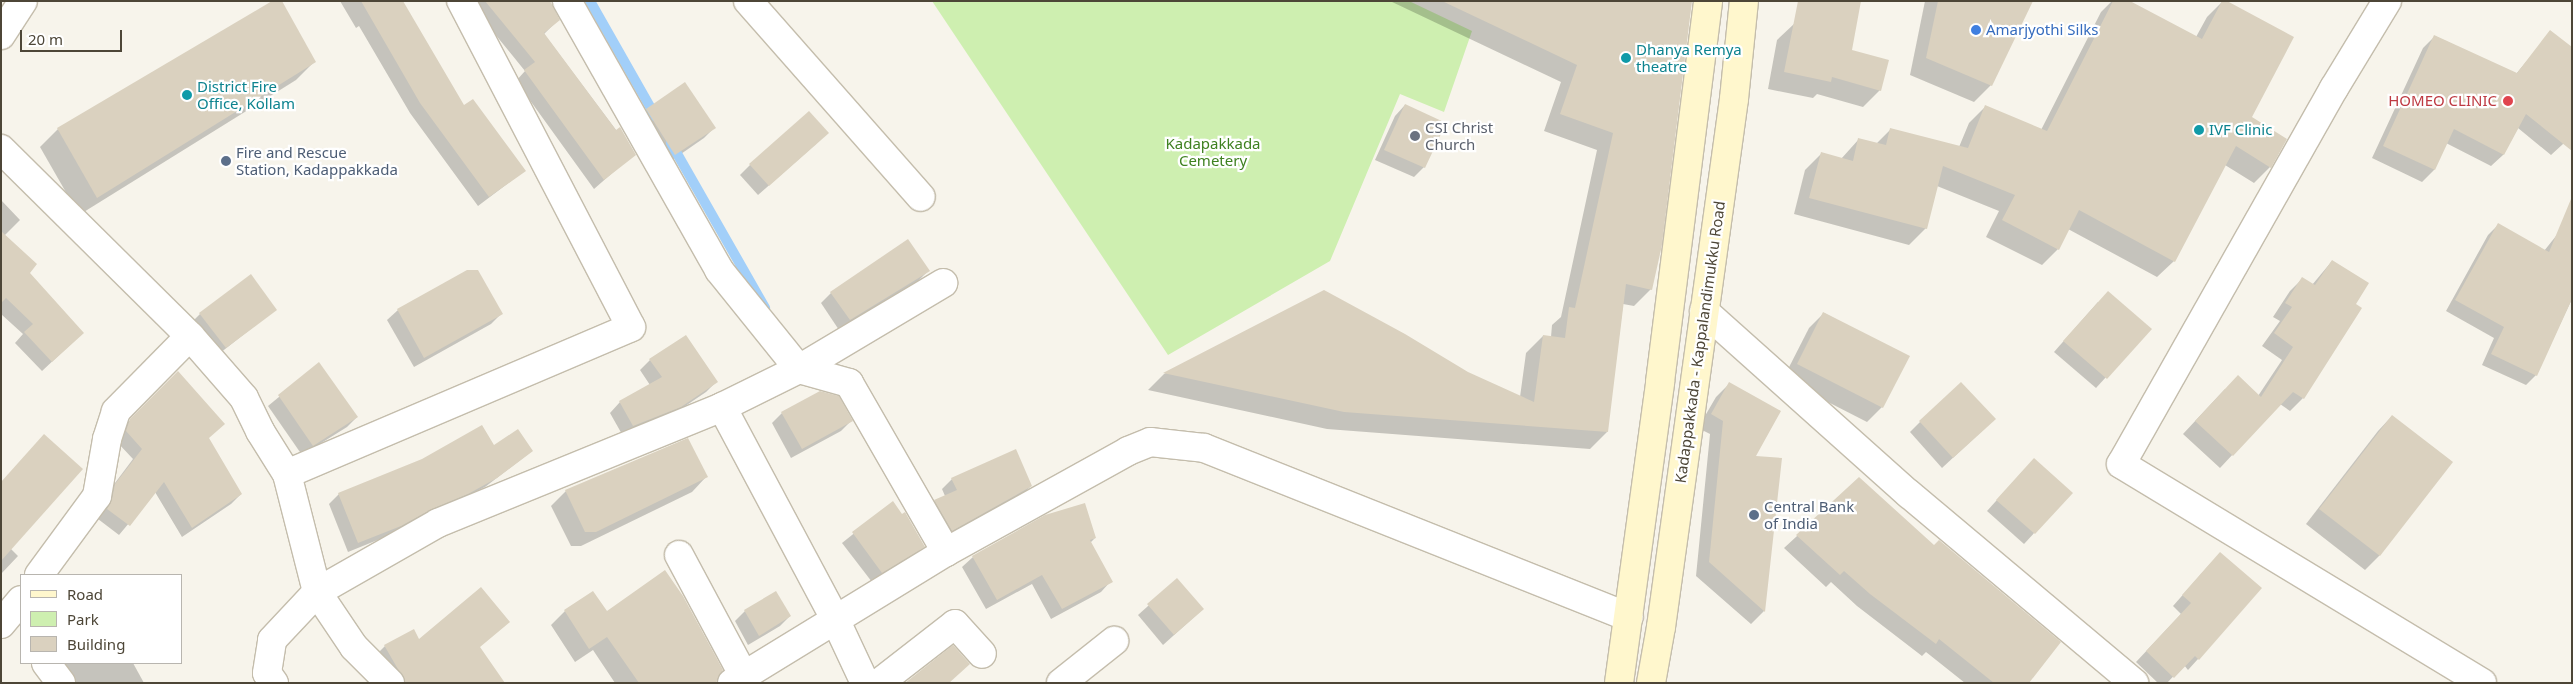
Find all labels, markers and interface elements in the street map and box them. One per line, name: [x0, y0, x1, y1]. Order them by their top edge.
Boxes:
scale bar: [22, 20, 125, 52]
place label: Amarjyothi Silks: [1986, 21, 2098, 39]
marker: Amarjyothi Silks: [1970, 24, 1982, 36]
text: 20 m: [28, 29, 63, 49]
place label: Dhanya Remya theatre: [1636, 40, 1742, 75]
marker: Dhanya Remya theatre: [1620, 52, 1632, 64]
place label: District Fire Office, Kollam: [197, 77, 295, 112]
marker: District Fire Office, Kollam: [181, 89, 193, 101]
place label: HOMEO CLINIC: [2388, 92, 2497, 110]
marker: HOMEO CLINIC: [2501, 94, 2515, 108]
place label: CSI Christ Church: [1425, 118, 1493, 153]
place label: IVF Clinic: [2209, 121, 2272, 139]
marker: IVF Clinic: [2193, 124, 2205, 136]
marker: CSI Christ Church: [1409, 130, 1421, 142]
park label: Kadapakkada Cemetery: [1165, 134, 1261, 169]
place label: Fire and Rescue Station, Kadappakkada: [236, 143, 398, 178]
marker: Fire and Rescue Station, Kadappakkada: [220, 155, 232, 167]
street label: Kadappakkada - Kappalandimukku Road: [1671, 200, 1729, 484]
place label: Central Bank of India: [1764, 497, 1854, 532]
marker: Central Bank of India: [1748, 509, 1760, 521]
legend: [20, 574, 182, 664]
text: Road: [67, 584, 103, 604]
text: Park: [67, 609, 99, 629]
text: Building: [67, 634, 125, 654]

